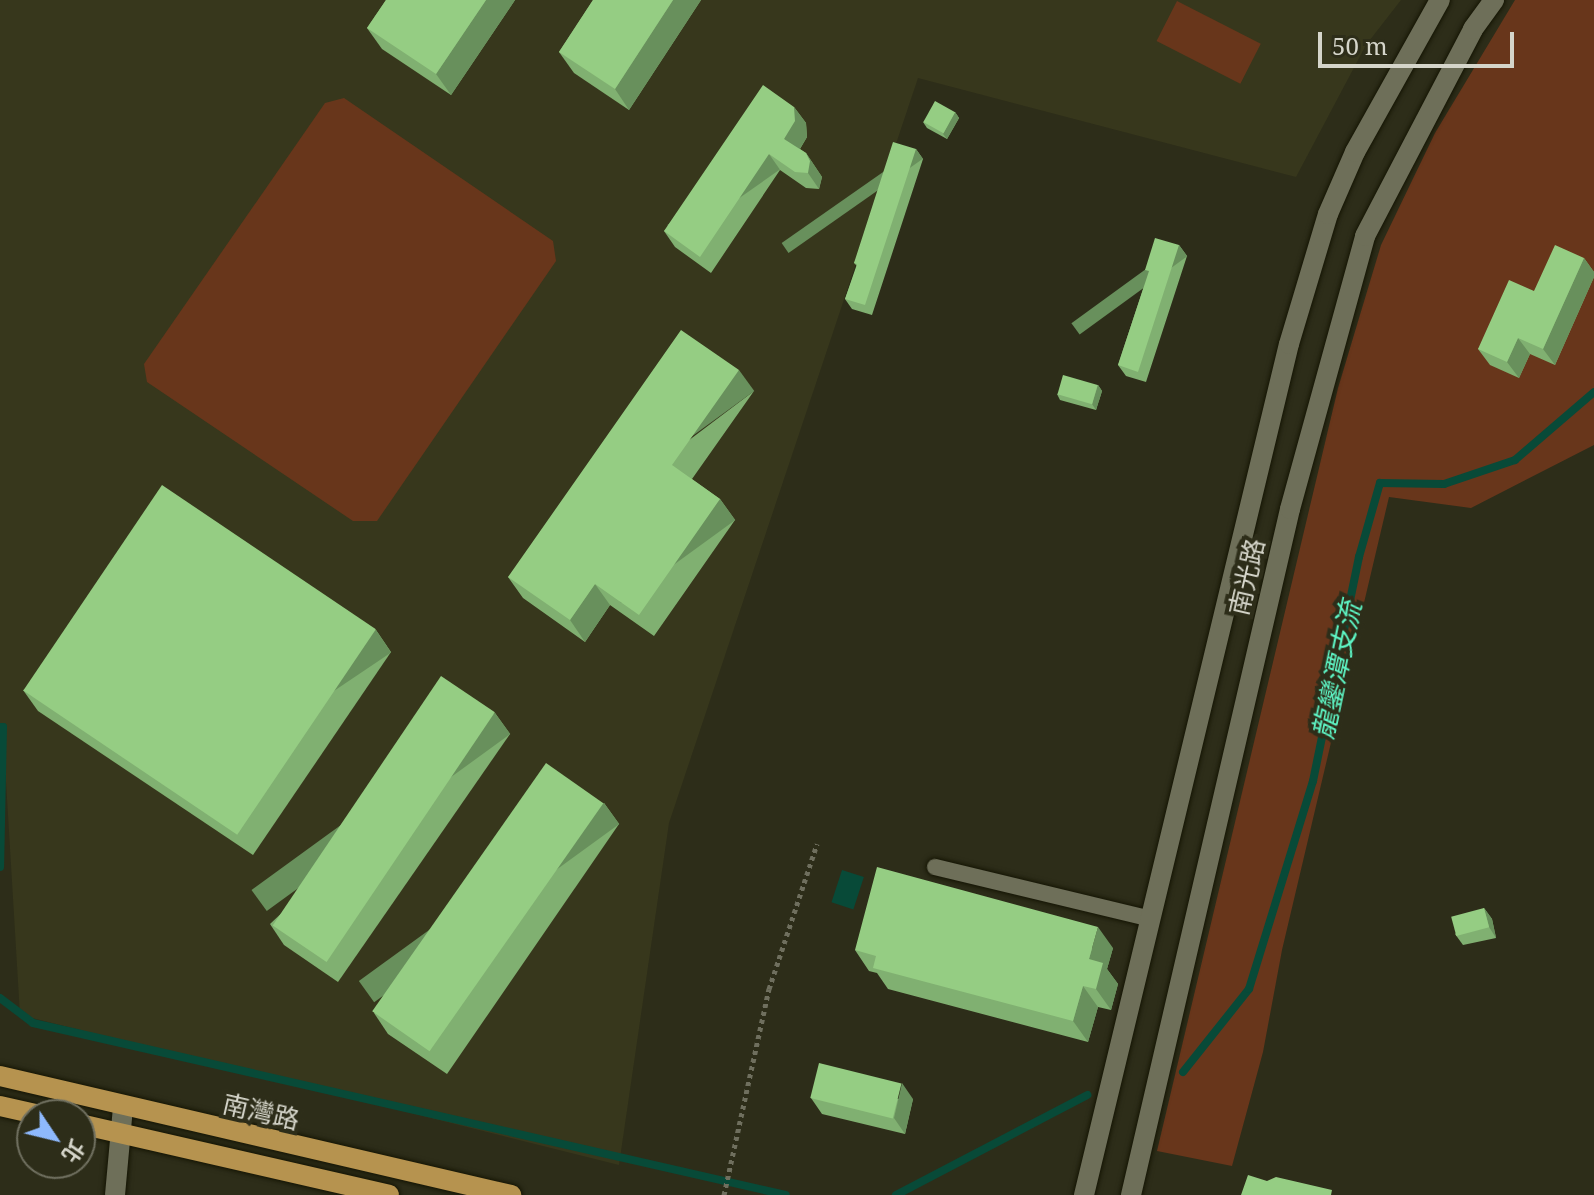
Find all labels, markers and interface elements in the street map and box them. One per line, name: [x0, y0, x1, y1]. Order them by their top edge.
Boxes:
scale bar: [1322, 16, 1518, 66]
text: 50 m: [1332, 29, 1388, 62]
street label: 南光路: [1223, 535, 1271, 619]
water label: 龍鑾潭支流: [1305, 598, 1367, 742]
street label: 南灣路: [219, 1088, 303, 1136]
north arrow: [16, 1099, 96, 1179]
text: 北: [55, 1134, 93, 1169]

